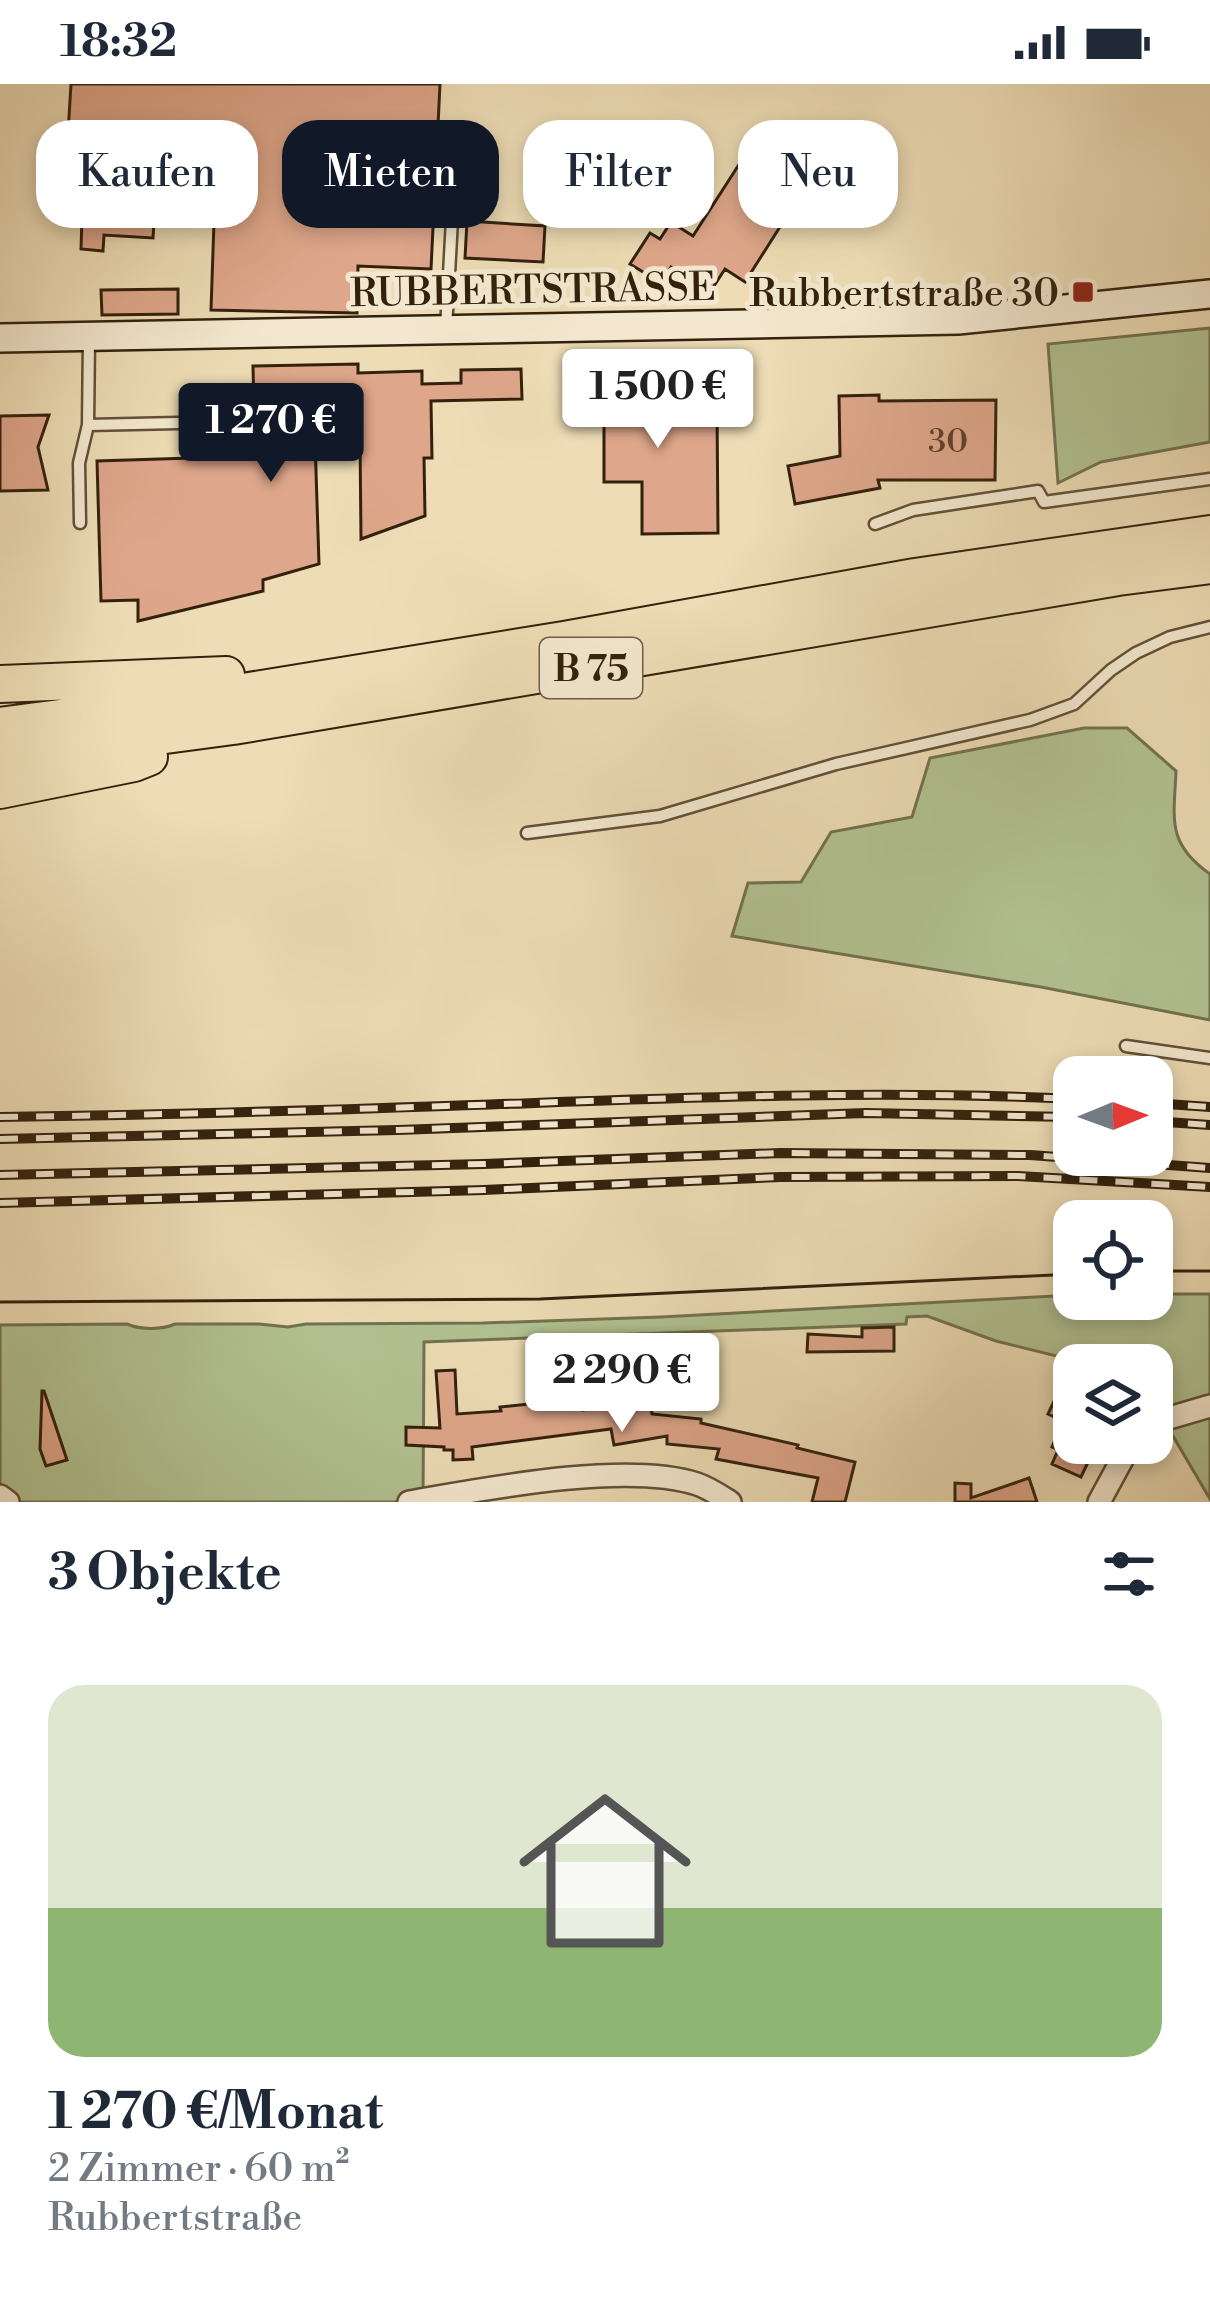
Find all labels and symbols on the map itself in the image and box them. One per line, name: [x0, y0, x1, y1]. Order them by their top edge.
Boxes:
street label: RUBBERTSTRASSE: [350, 264, 716, 319]
place label: Rubbertstraße 30: [749, 270, 1059, 319]
marker: Rubbertstraße 30: [1070, 279, 1096, 305]
pin: 1 500 €: [547, 349, 769, 451]
pin: 1 270 €: [160, 383, 382, 485]
house number: 30: [928, 422, 968, 463]
road number: B 75: [540, 638, 642, 698]
north arrow: [1053, 1056, 1173, 1176]
pin: 2 290 €: [511, 1333, 733, 1435]

